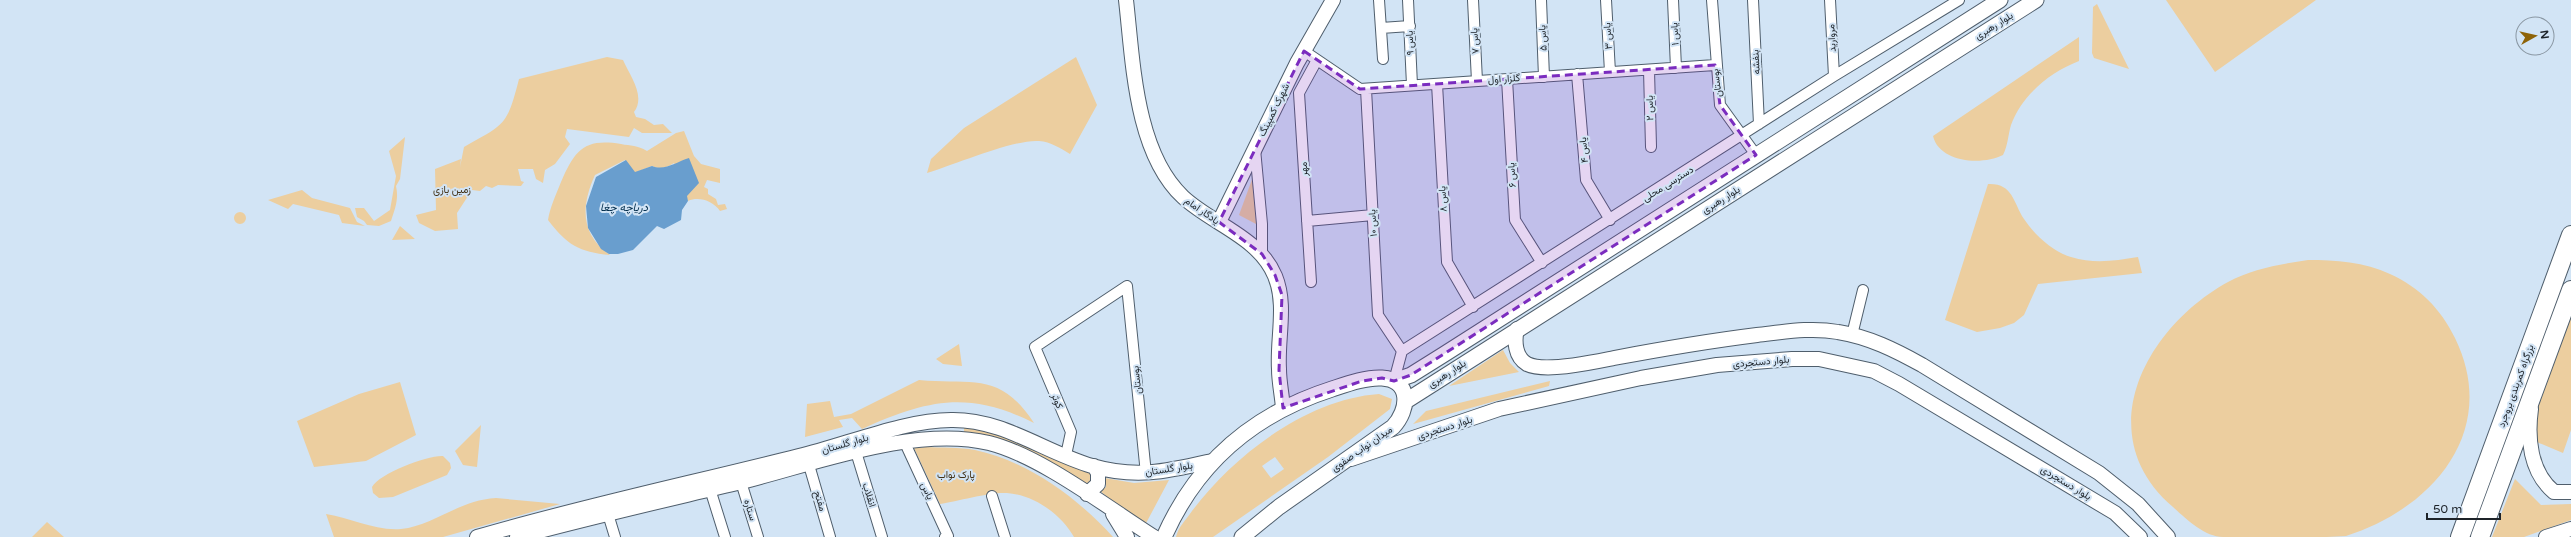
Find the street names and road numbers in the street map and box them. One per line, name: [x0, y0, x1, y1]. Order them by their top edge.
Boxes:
street label: بلوار رهبری: [1973, 10, 2015, 42]
street label: یاس ۳: [1601, 22, 1615, 50]
street label: یاس ۱: [1668, 22, 1682, 46]
street label: مروارید: [1825, 24, 1839, 52]
street label: یاس ۵: [1536, 25, 1550, 51]
street label: یاس ۷: [1468, 28, 1482, 54]
street label: یاس ۹: [1404, 30, 1416, 56]
street label: بنفشه: [1749, 49, 1763, 75]
street label: بوستان: [1709, 68, 1725, 98]
street label: گلزار اول: [1487, 72, 1521, 86]
street label: شهرک کمپینگ: [1256, 81, 1293, 139]
street label: یاس ۲: [1644, 95, 1656, 121]
street label: یاس ۴: [1577, 137, 1591, 163]
street label: مهر: [1298, 162, 1310, 177]
street label: یاس ۶: [1505, 162, 1519, 188]
street label: دسترسی محلی: [1640, 163, 1696, 204]
street label: بلوار رهبری: [1700, 184, 1742, 216]
street label: یاس ۸: [1436, 186, 1450, 212]
street label: یادگار امام: [1182, 195, 1222, 227]
street label: یاس ۱۰: [1366, 209, 1380, 237]
street label: بزرگراه کمربندی بروجرد: [2495, 343, 2537, 429]
street label: بلوار دستجردی: [1732, 354, 1790, 370]
street label: بلوار رهبری: [1426, 357, 1468, 391]
street label: بوستان: [1130, 365, 1144, 395]
street label: کوثر: [1048, 390, 1066, 411]
street label: بلوار دستجردی: [1416, 413, 1474, 443]
street label: میدان نواب صفوی: [1329, 423, 1395, 475]
street label: بلوار گلستان: [820, 432, 870, 456]
street label: بلوار گلستان: [1144, 459, 1194, 479]
street label: بلوار دستجردی: [2039, 463, 2094, 503]
street label: انقلاب: [860, 481, 878, 509]
street label: یاس: [918, 481, 936, 501]
street label: مفتح: [811, 489, 829, 513]
street label: ستاره: [741, 498, 759, 522]

